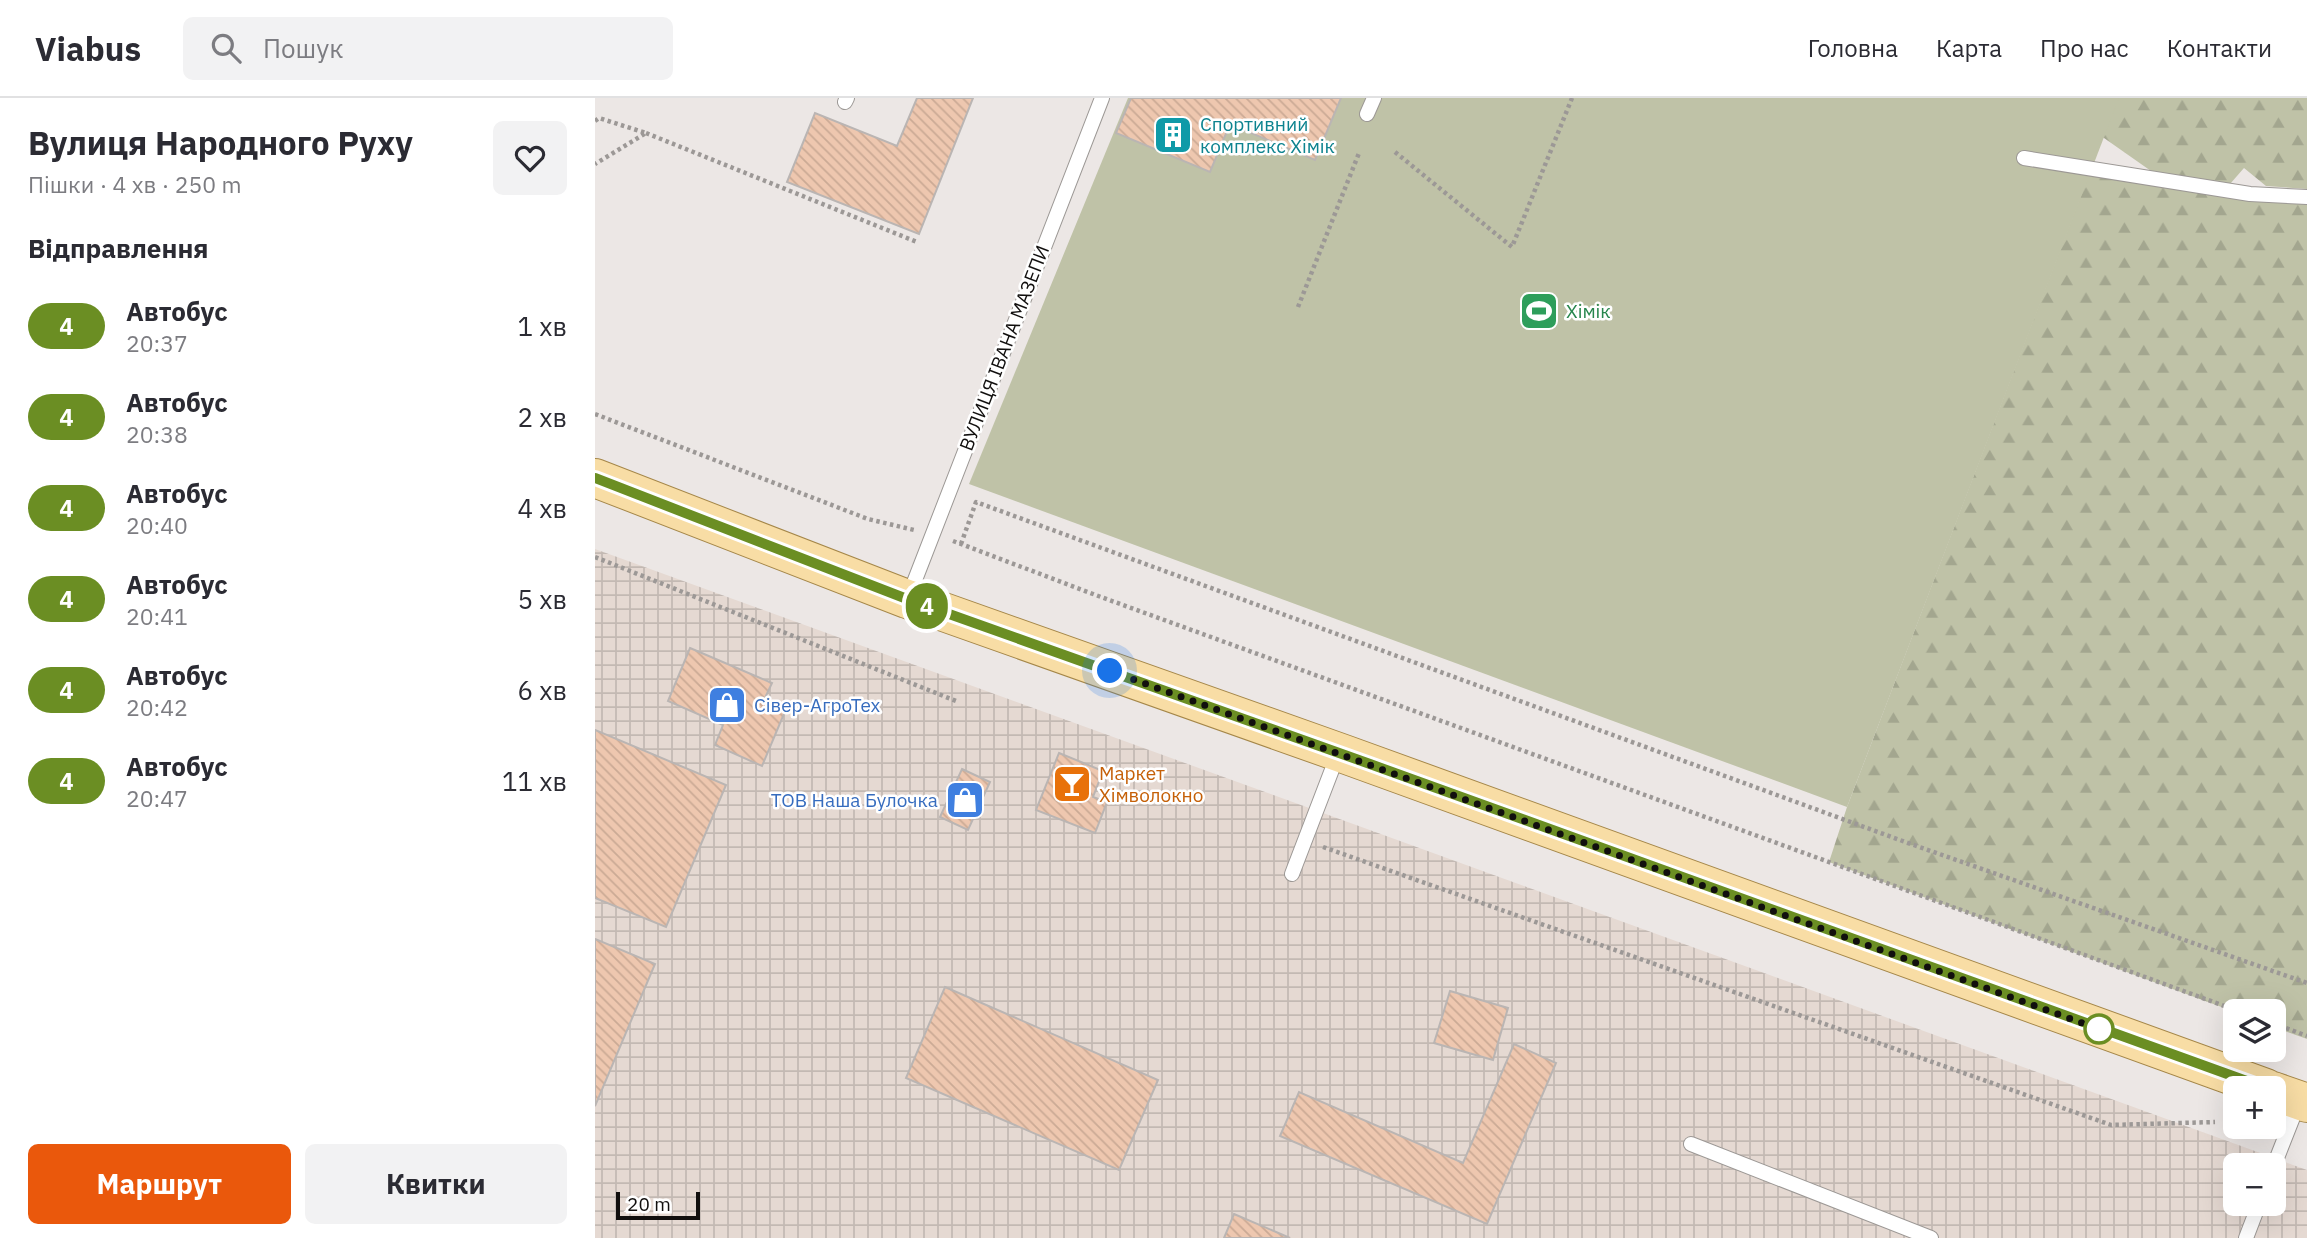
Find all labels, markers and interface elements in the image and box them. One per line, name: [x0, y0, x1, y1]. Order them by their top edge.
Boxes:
search box: [183, 17, 673, 80]
text: Viabus: [35, 27, 141, 70]
icon: search: [207, 29, 245, 67]
text: Пошук: [263, 31, 344, 65]
text: Головна: [1808, 32, 1898, 64]
text: Карта: [1936, 32, 2002, 64]
text: Про нас: [2040, 32, 2129, 64]
text: Контакти: [2167, 32, 2272, 64]
place label: Спортивний комплекс Хімік: [1200, 112, 1335, 158]
building icon: Спортивний комплекс Хімік: [1152, 114, 1194, 156]
text: Вулиця Народного Руху: [28, 121, 413, 164]
button: heart: [493, 121, 567, 195]
text: Пішки · 4 хв · 250 m: [28, 169, 242, 199]
text: Відправлення: [28, 231, 209, 265]
street label: ВУЛИЦЯ ІВАНА МАЗЕПИ: [954, 242, 1054, 454]
sports icon: Хімік: [1518, 290, 1560, 332]
text: Автобус: [126, 294, 228, 328]
place label: Хімік: [1566, 299, 1611, 323]
text: 1 хв: [518, 309, 567, 343]
text: 4: [59, 310, 74, 342]
text: 20:37: [126, 328, 188, 358]
text: Автобус: [126, 385, 228, 419]
text: 2 хв: [518, 400, 567, 434]
text: 4: [59, 401, 74, 433]
text: 20:38: [126, 419, 188, 449]
text: Автобус: [126, 476, 228, 510]
text: 4 хв: [518, 491, 567, 525]
text: 4: [59, 492, 74, 524]
text: 20:40: [126, 510, 188, 540]
text: Автобус: [126, 567, 228, 601]
text: 5 хв: [518, 582, 567, 616]
text: 4: [59, 583, 74, 615]
line badge: 4: [904, 583, 950, 629]
text: 4: [920, 590, 934, 622]
text: 20:41: [126, 601, 188, 631]
your location: [1092, 653, 1127, 688]
text: Автобус: [126, 658, 228, 692]
text: 6 хв: [518, 673, 567, 707]
text: 4: [59, 674, 74, 706]
shop icon: Сівер-АгроТех: [706, 684, 748, 726]
text: 20:42: [126, 692, 188, 722]
place label: Сівер-АгроТех: [754, 693, 881, 717]
text: Автобус: [126, 749, 228, 783]
place label: Маркет Хімволокно: [1099, 761, 1203, 807]
bar icon: Маркет Хімволокно: [1051, 763, 1093, 805]
text: 11 хв: [502, 764, 567, 798]
text: 4: [59, 765, 74, 797]
shop icon: ТОВ Наша Булочка: [944, 779, 986, 821]
text: 20:47: [126, 783, 188, 813]
place label: ТОВ Наша Булочка: [771, 788, 938, 812]
map controls: [2223, 999, 2286, 1216]
button: layers: [2223, 999, 2286, 1062]
unlabelled marker: [2084, 1014, 2114, 1044]
button: +: [2223, 1076, 2286, 1139]
button: Маршрут: [28, 1144, 291, 1224]
button: Квитки: [305, 1144, 567, 1224]
button: −: [2223, 1153, 2286, 1216]
scale bar: [616, 1189, 700, 1221]
text: 20 m: [627, 1192, 671, 1216]

